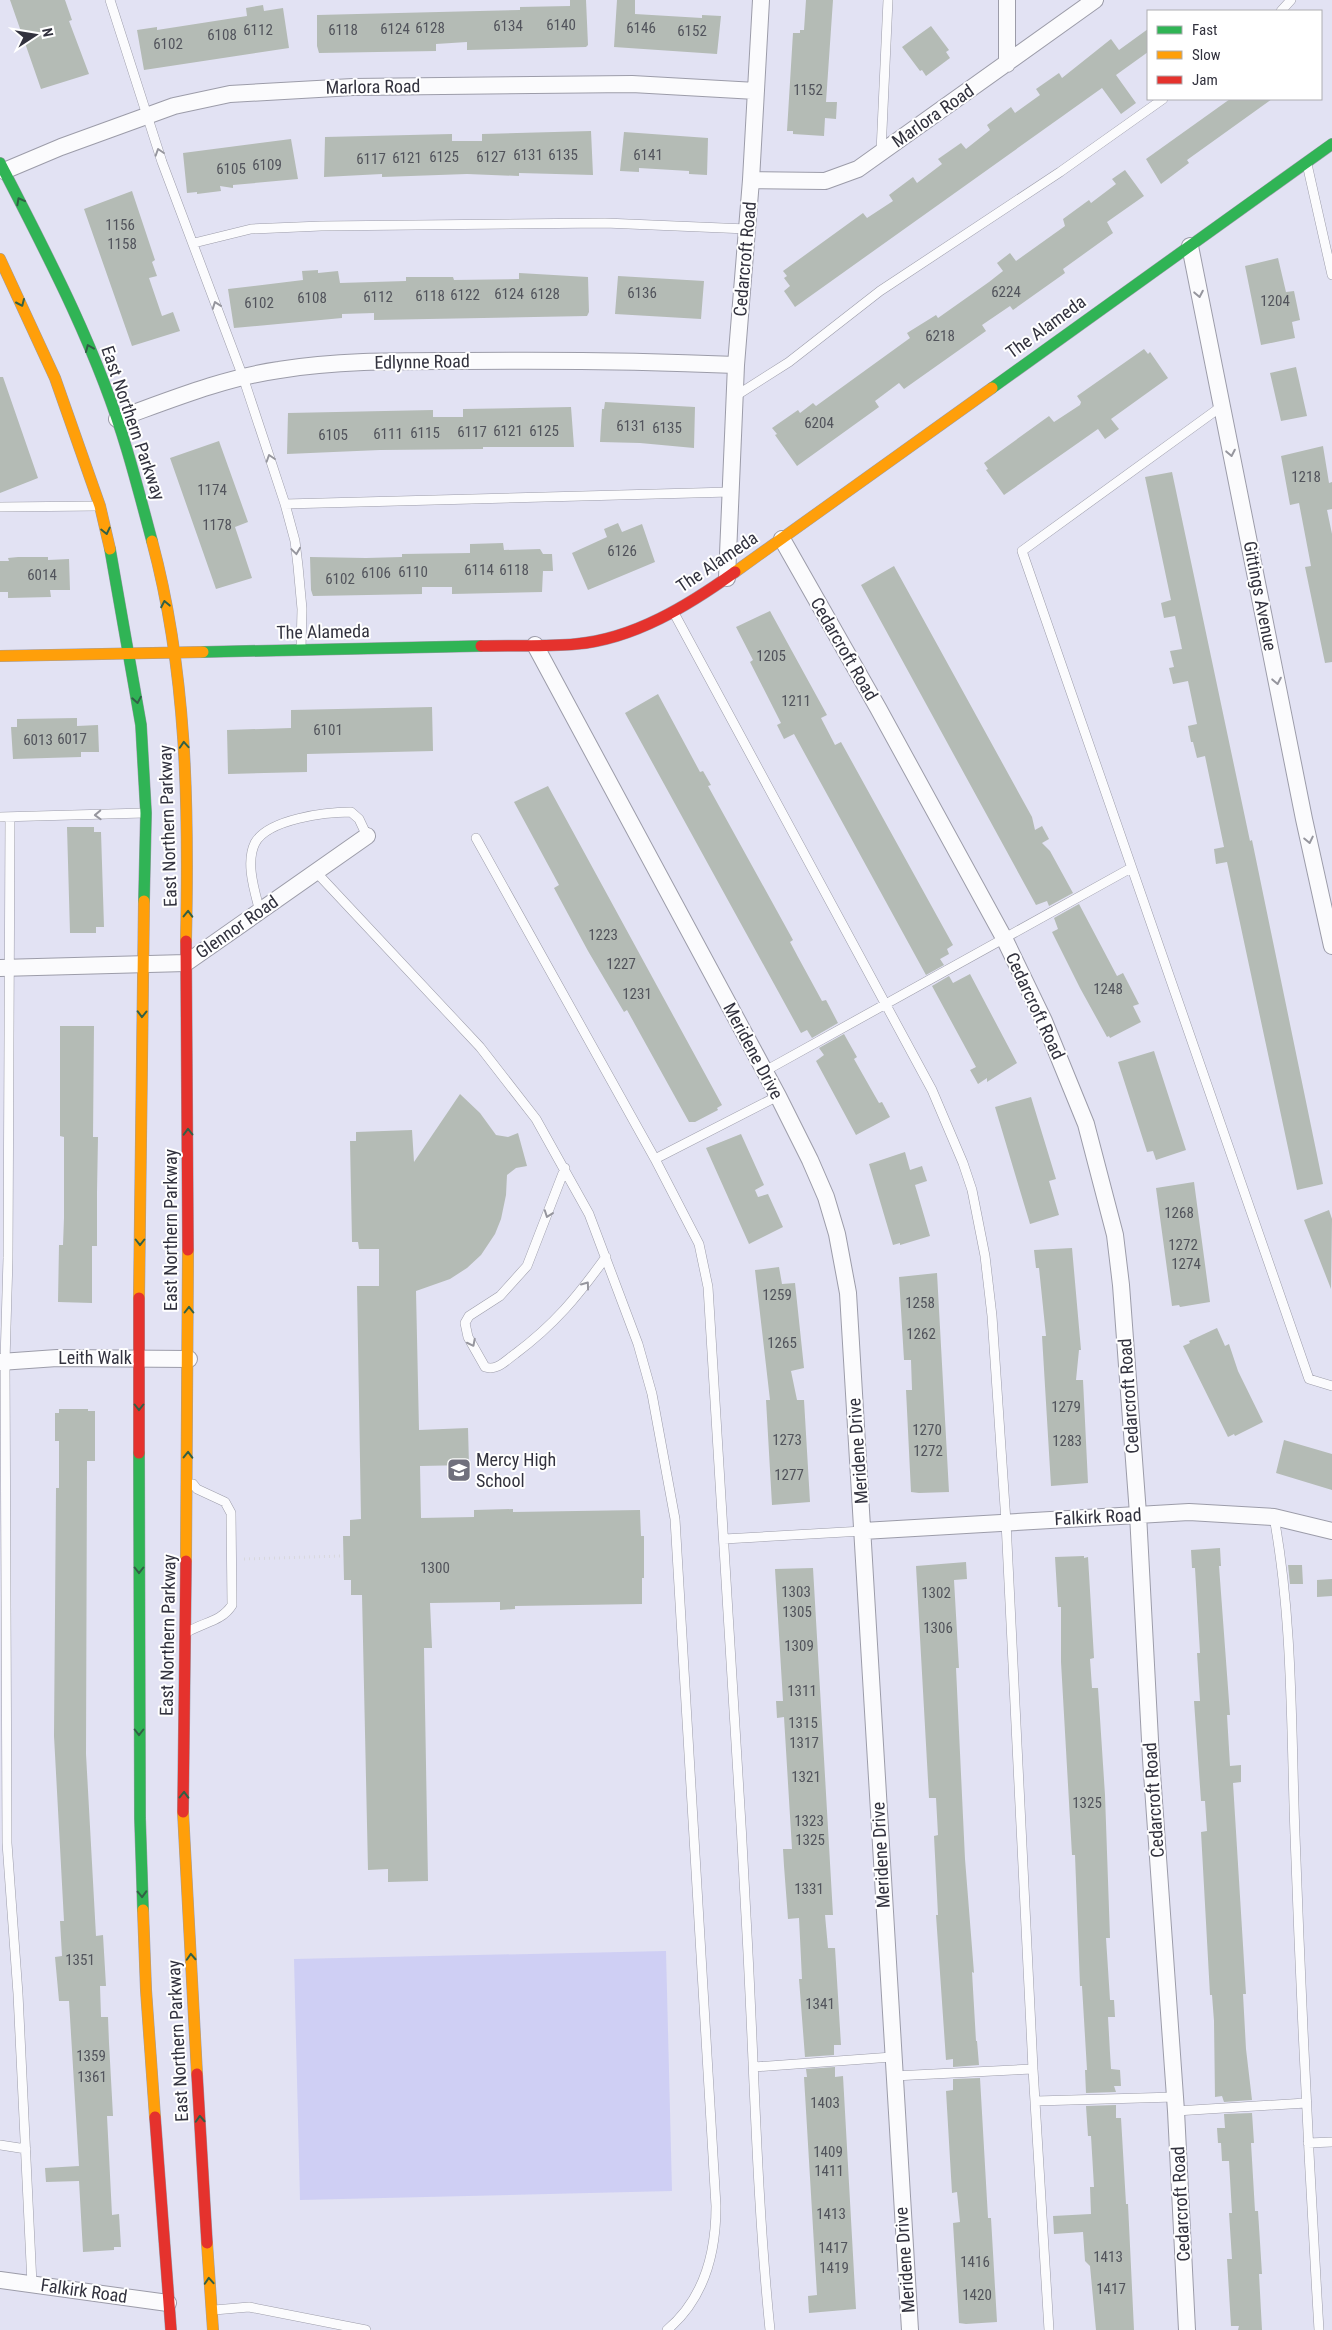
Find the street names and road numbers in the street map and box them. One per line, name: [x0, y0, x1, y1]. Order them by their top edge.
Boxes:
street label: Marlora Road: [325, 75, 421, 98]
street label: Marlora Road: [888, 80, 978, 151]
street label: Cedarcroft Road: [729, 201, 760, 317]
street label: The Alameda: [1002, 291, 1090, 363]
street label: East Northern Parkway: [97, 343, 170, 503]
street label: Edlynne Road: [374, 350, 470, 373]
street label: The Alameda: [672, 527, 761, 596]
street label: Gittings Avenue: [1240, 539, 1281, 653]
street label: Cedarcroft Road: [806, 594, 882, 704]
street label: The Alameda: [276, 620, 370, 643]
street label: East Northern Parkway: [154, 744, 181, 907]
street label: Glennor Road: [192, 891, 282, 963]
street label: Cedarcroft Road: [1002, 949, 1069, 1063]
street label: Meridene Drive: [719, 999, 788, 1103]
street label: East Northern Parkway: [160, 1149, 181, 1311]
street label: Cedarcroft Road: [1114, 1338, 1143, 1454]
street label: Leith Walk: [58, 1347, 132, 1368]
street label: Meridene Drive: [843, 1397, 872, 1505]
street label: Falkirk Road: [1054, 1504, 1142, 1529]
street label: East Northern Parkway: [156, 1553, 179, 1716]
street label: Cedarcroft Road: [1139, 1742, 1168, 1858]
street label: Meridene Drive: [867, 1801, 894, 1909]
street label: East Northern Parkway: [163, 1959, 192, 2122]
street label: Cedarcroft Road: [1167, 2146, 1194, 2262]
street label: Meridene Drive: [890, 2206, 919, 2314]
street label: Falkirk Road: [39, 2274, 129, 2307]

